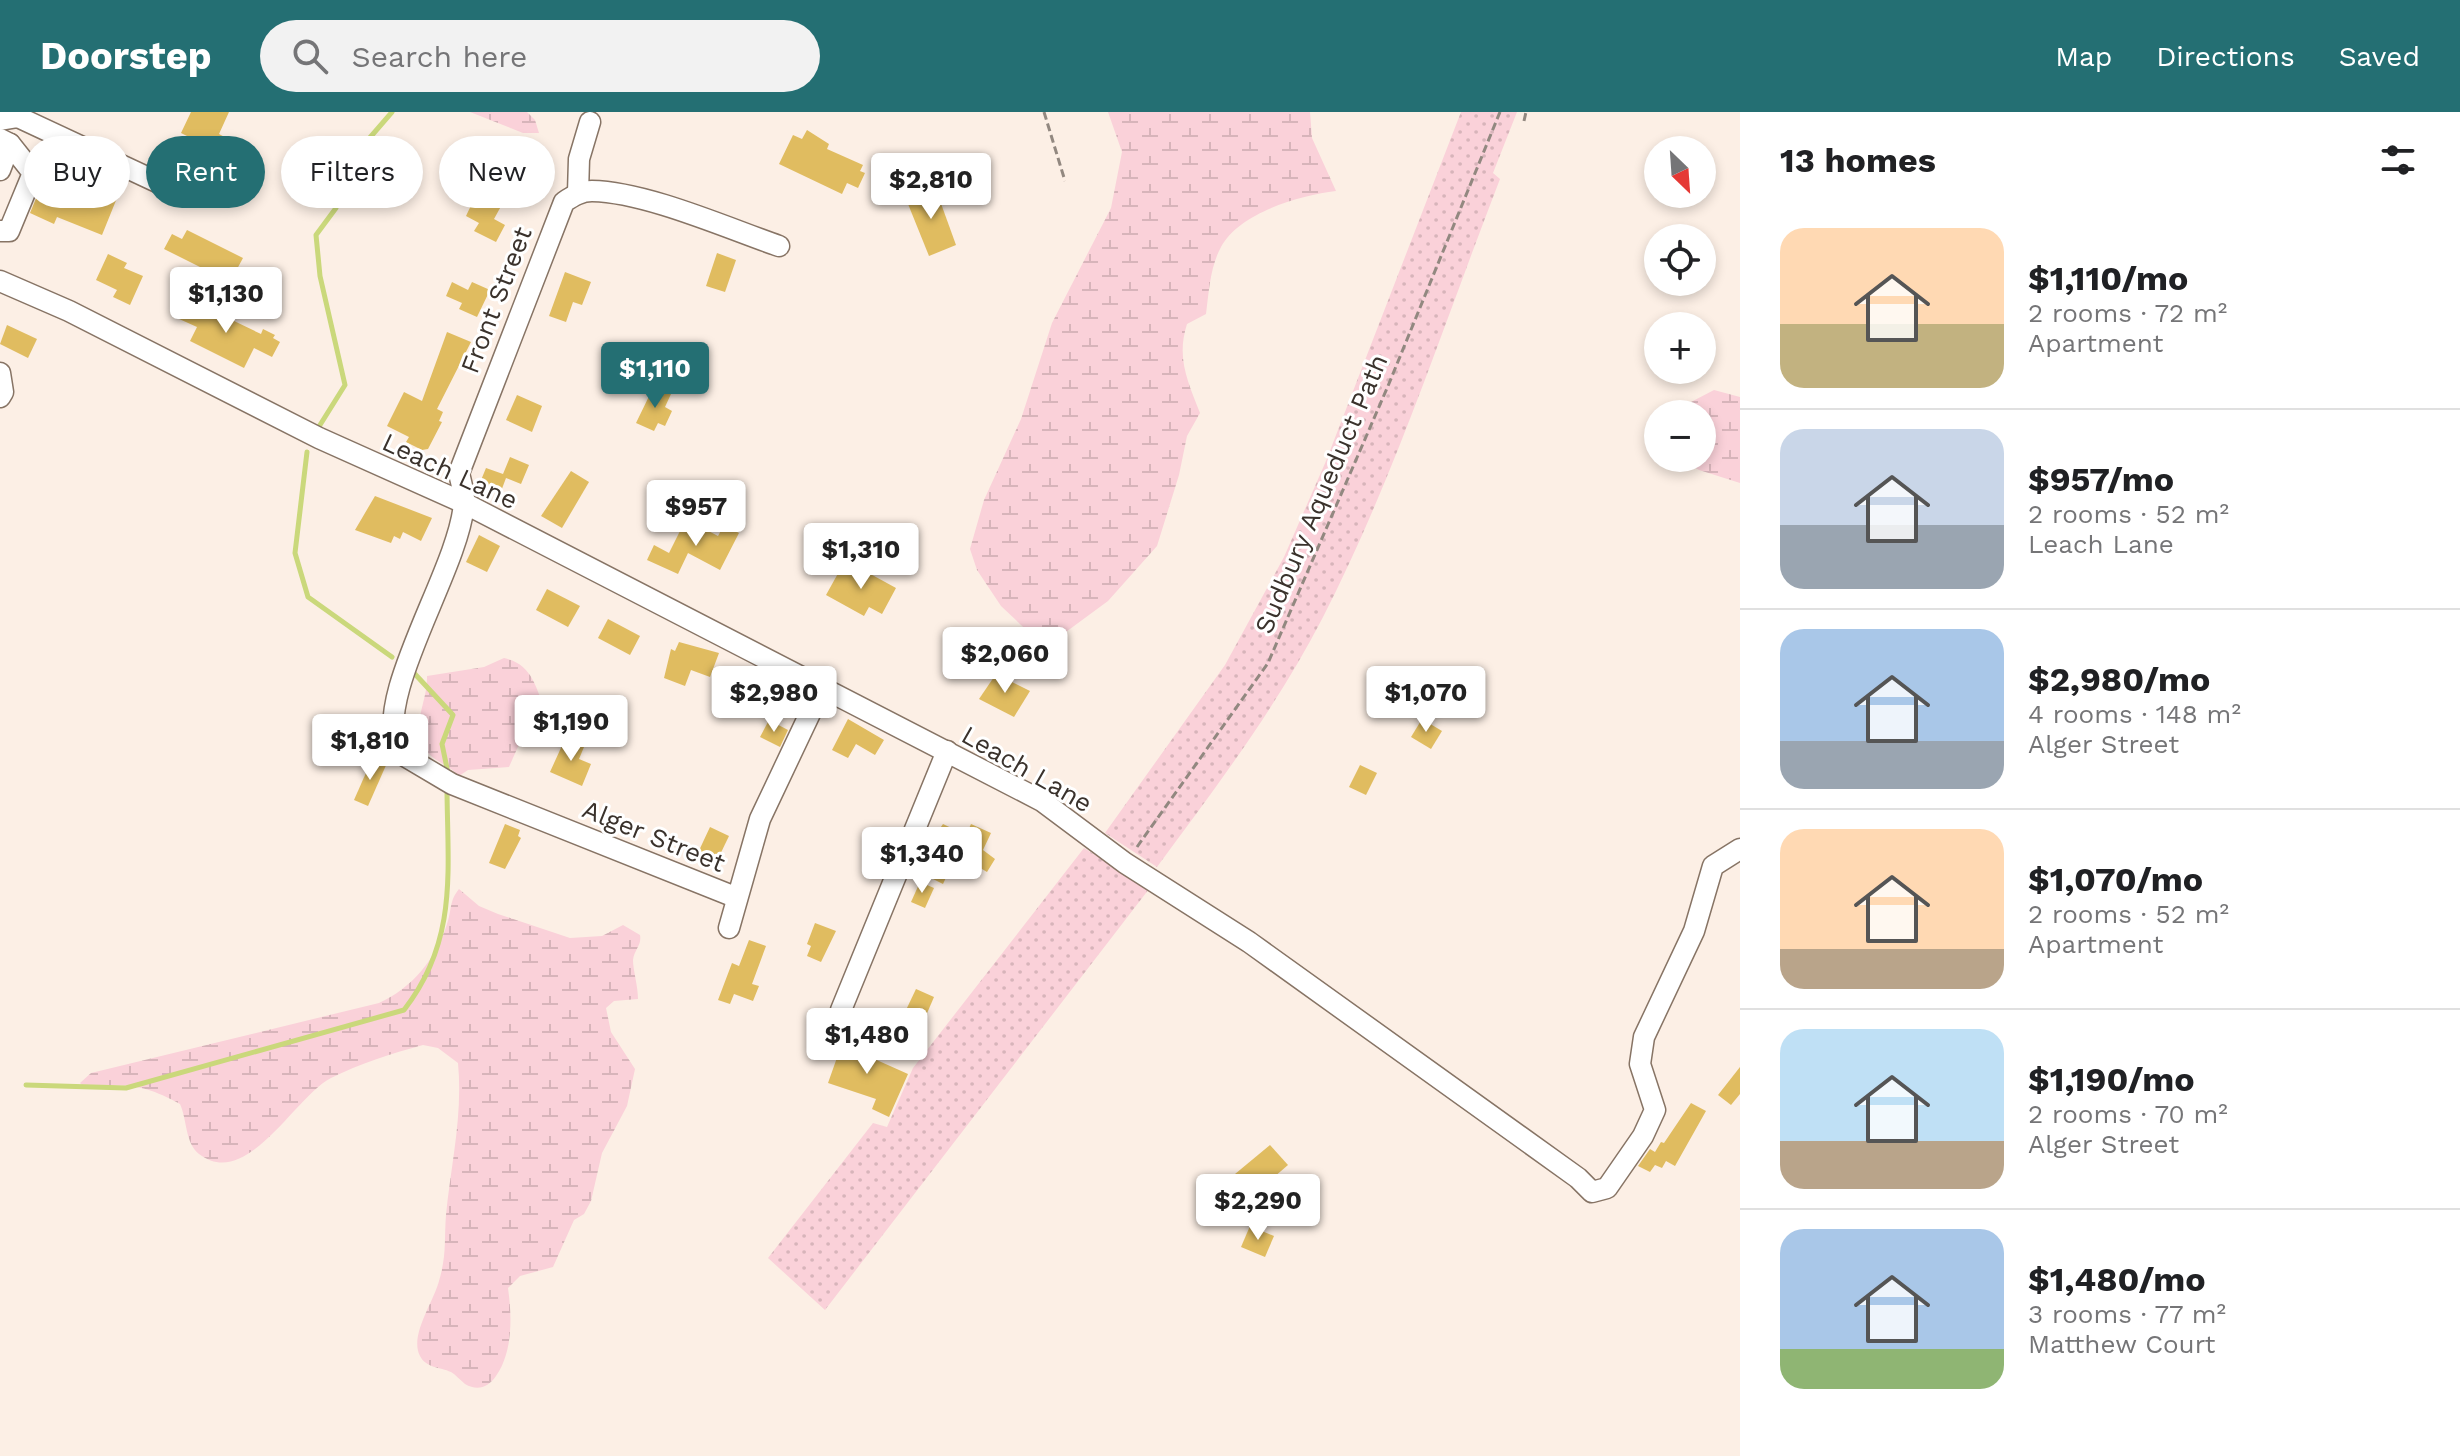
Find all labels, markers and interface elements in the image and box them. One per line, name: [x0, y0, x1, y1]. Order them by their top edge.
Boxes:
search box: [260, 20, 820, 92]
text: Doorstep: [40, 34, 212, 78]
icon: search: [288, 34, 332, 78]
text: Search here: [352, 39, 527, 74]
text: Map: [2055, 40, 2112, 73]
text: Directions: [2156, 40, 2295, 73]
text: Saved: [2339, 40, 2420, 73]
chip: Buy: [24, 136, 130, 208]
chip: Rent: [146, 136, 265, 208]
chip: Filters: [281, 136, 423, 208]
chip: New: [439, 136, 555, 208]
north arrow: [1644, 136, 1716, 208]
map controls: [1644, 136, 1716, 472]
icon: filters: [2376, 138, 2420, 182]
text: 13 homes: [1780, 140, 1936, 180]
pin: $2,810: [866, 153, 996, 221]
text: $2,810: [889, 164, 973, 194]
street label: Front Street: [454, 222, 538, 378]
button: locate: [1644, 224, 1716, 296]
text: $1,110/mo: [2028, 258, 2188, 298]
icon: home: [1844, 260, 1940, 356]
pin: $1,130: [161, 267, 291, 335]
text: $1,130: [188, 278, 264, 308]
text: 2 rooms · 72 m²: [2028, 298, 2227, 328]
button: +: [1644, 312, 1716, 384]
text: Apartment: [2028, 328, 2164, 358]
pin: $1,110: [590, 342, 720, 410]
street label: Sudbury Aqueduct Path: [1249, 350, 1393, 638]
text: $1,110: [619, 353, 691, 383]
button: −: [1644, 400, 1716, 472]
street label: Leach Lane: [378, 427, 522, 515]
text: $957/mo: [2028, 459, 2174, 499]
icon: home: [1844, 461, 1940, 557]
pin: $957: [649, 480, 743, 548]
text: $957: [665, 491, 727, 521]
text: 2 rooms · 52 m²: [2028, 499, 2229, 529]
pin: $1,310: [796, 523, 926, 591]
text: Leach Lane: [2028, 529, 2174, 559]
text: $1,310: [822, 534, 900, 564]
pin: $2,060: [940, 627, 1070, 695]
text: $2,060: [961, 638, 1049, 668]
text: $2,980/mo: [2028, 659, 2210, 699]
icon: home: [1844, 661, 1940, 757]
pin: $2,980: [709, 666, 839, 734]
pin: $1,070: [1361, 666, 1491, 734]
text: $2,980: [730, 677, 818, 707]
text: $1,070: [1384, 677, 1468, 707]
pin: $1,190: [506, 695, 636, 763]
text: 4 rooms · 148 m²: [2028, 699, 2241, 729]
text: $1,190: [533, 706, 609, 736]
pin: $1,810: [305, 714, 435, 782]
street label: Leach Lane: [956, 720, 1098, 818]
text: $1,810: [330, 725, 410, 755]
text: Alger Street: [2028, 729, 2179, 759]
street label: Alger Street: [578, 794, 730, 878]
pin: $1,340: [857, 827, 987, 895]
text: $1,340: [880, 838, 964, 868]
text: $1,070/mo: [2028, 859, 2203, 899]
icon: home: [1844, 861, 1940, 957]
text: 2 rooms · 52 m²: [2028, 899, 2229, 929]
text: Apartment: [2028, 929, 2164, 959]
pin: $1,480: [802, 1008, 932, 1076]
text: $1,480: [824, 1019, 910, 1049]
text: $1,190/mo: [2028, 1059, 2195, 1099]
icon: home: [1844, 1061, 1940, 1157]
text: 2 rooms · 70 m²: [2028, 1099, 2228, 1129]
text: Alger Street: [2028, 1129, 2179, 1159]
pin: $2,290: [1193, 1174, 1323, 1242]
text: $2,290: [1214, 1185, 1302, 1215]
text: $1,480/mo: [2028, 1259, 2206, 1299]
icon: home: [1844, 1261, 1940, 1357]
text: 3 rooms · 77 m²: [2028, 1299, 2226, 1329]
text: Matthew Court: [2028, 1329, 2215, 1359]

